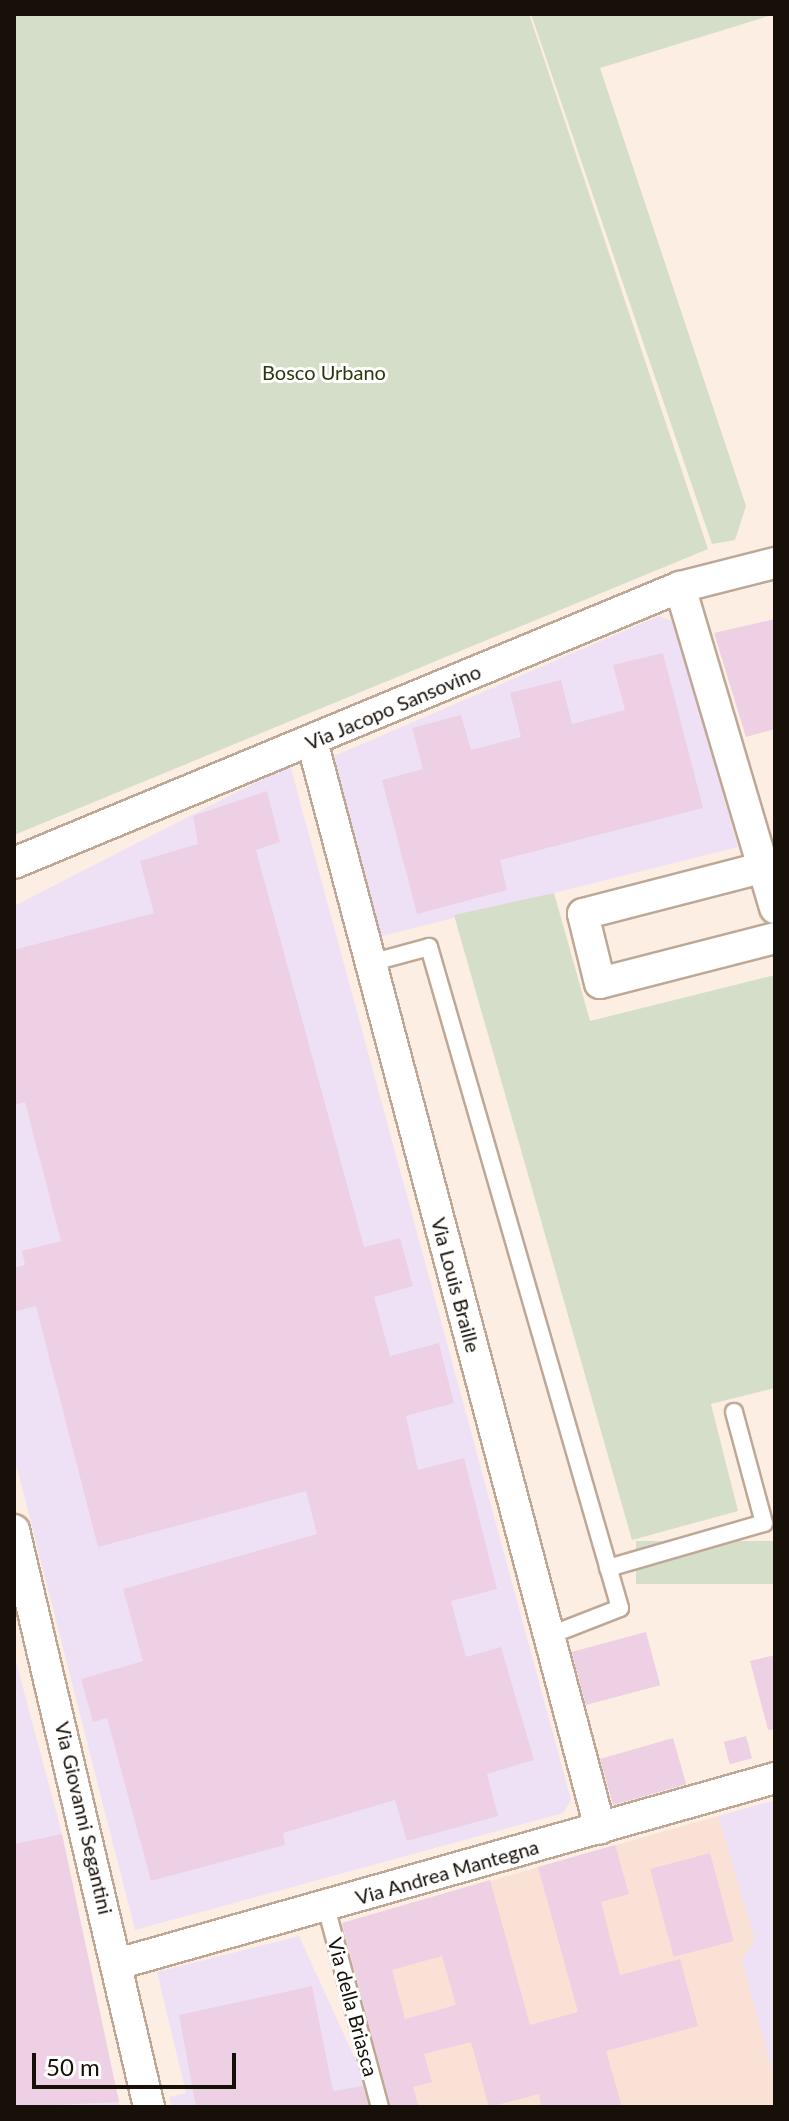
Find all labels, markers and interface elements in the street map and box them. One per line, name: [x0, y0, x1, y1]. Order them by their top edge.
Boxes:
park label: Bosco Urbano: [262, 360, 386, 384]
street label: Via Jacopo Sansovino: [301, 659, 485, 755]
street label: Via Louis Braille: [426, 1215, 486, 1355]
street label: Via Giovanni Segantini: [50, 1719, 118, 1917]
street label: Via Andrea Mantegna: [352, 1834, 542, 1910]
street label: Via della Briasca: [323, 1935, 383, 2079]
scale bar: [36, 2037, 240, 2087]
text: 50 m: [46, 2052, 100, 2081]

